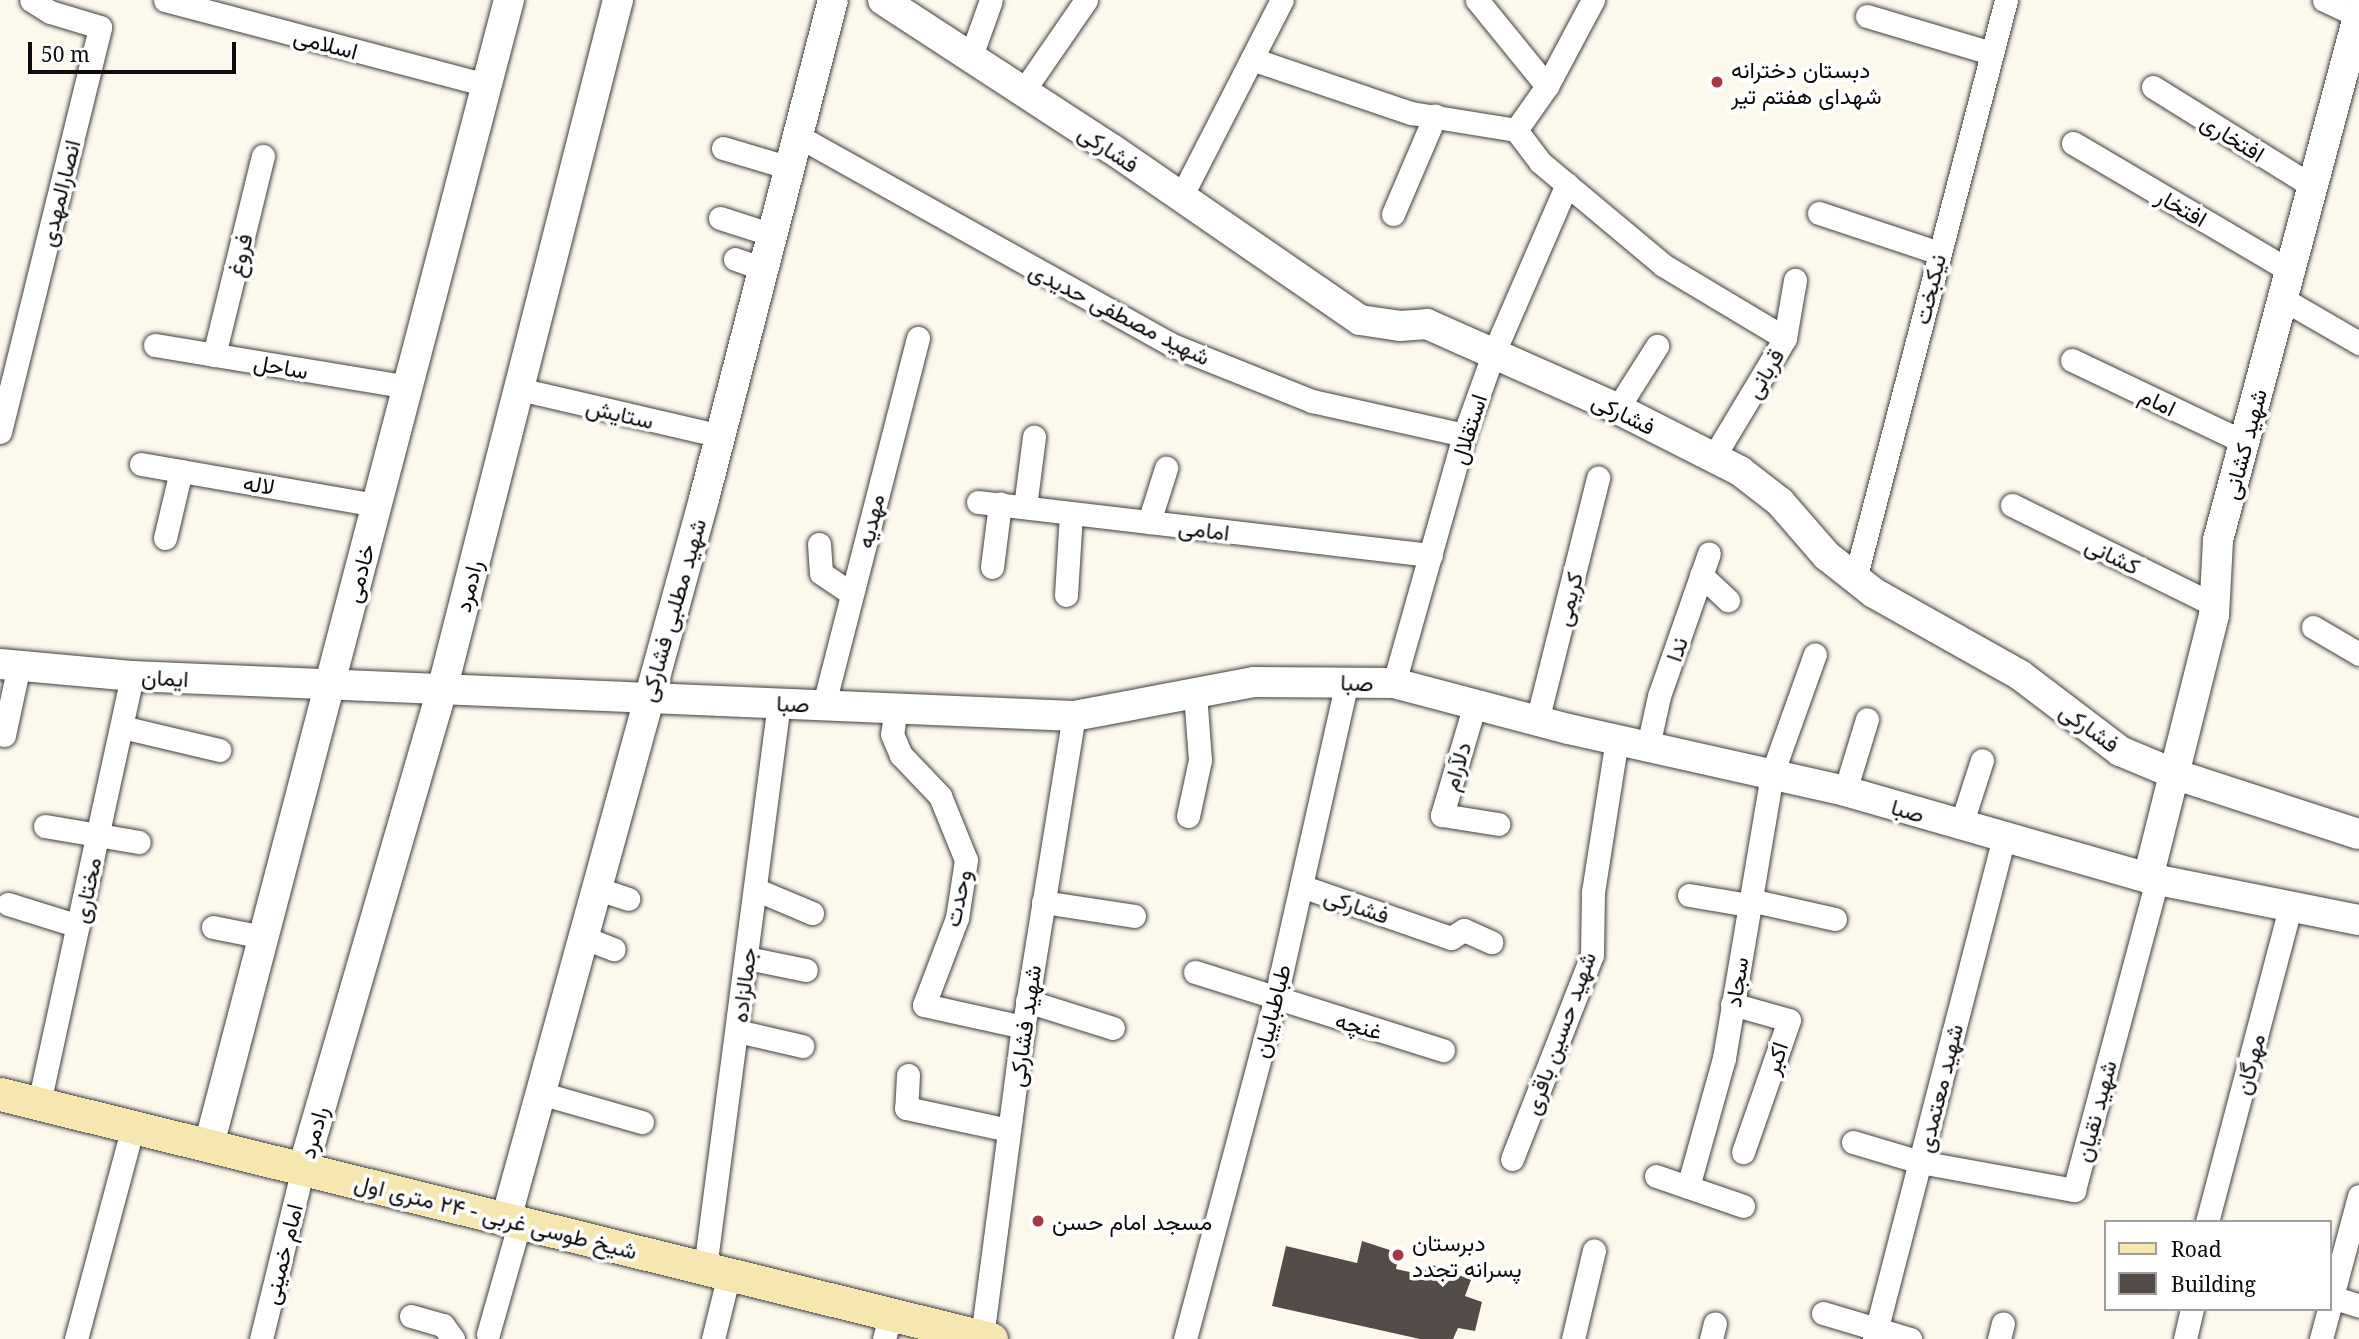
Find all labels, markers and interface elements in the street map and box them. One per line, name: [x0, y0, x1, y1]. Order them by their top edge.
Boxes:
street label: اسلامی: [291, 21, 361, 65]
scale bar: [32, 28, 240, 72]
text: 50 m: [41, 40, 90, 68]
place label: دبستان دخترانه شهدای هفتم تیر: [1731, 55, 1882, 109]
marker: دبستان دخترانه شهدای هفتم تیر: [1709, 74, 1725, 90]
street label: افتخاری: [2196, 107, 2270, 167]
street label: فشارکی: [1074, 118, 1144, 178]
street label: انصارالمهدی: [32, 137, 86, 249]
street label: افتخار: [2152, 182, 2212, 232]
street label: فروغ: [220, 231, 258, 279]
street label: نیکبخت: [1907, 251, 1951, 327]
street label: شهید مصطفی حدیدی: [1025, 255, 1215, 371]
street label: قربانی: [1738, 343, 1790, 403]
street label: ساحل: [252, 348, 310, 384]
street label: امام: [2135, 380, 2181, 422]
street label: فشارکی: [1588, 386, 1660, 440]
street label: شهید کشانی: [2216, 386, 2272, 502]
street label: استقلال: [1444, 390, 1492, 468]
street label: ستایش: [583, 392, 657, 434]
street label: لاله: [241, 468, 277, 500]
street label: مهدیه: [850, 491, 890, 551]
street label: امامی: [1177, 512, 1231, 546]
street label: شهید مطلبی فشارکی: [633, 515, 711, 705]
street label: کشانی: [2081, 530, 2145, 580]
street label: خادمی: [338, 540, 380, 606]
street label: رادمرد: [448, 557, 488, 615]
street label: کریمی: [1548, 569, 1588, 629]
street label: ندا: [1659, 633, 1693, 665]
street label: ایمان: [141, 662, 189, 692]
street label: صبا: [1340, 668, 1374, 696]
street label: صبا: [776, 689, 810, 717]
street label: فشارکی: [2055, 696, 2125, 758]
street label: دلآرام: [1436, 738, 1476, 794]
street label: صبا: [1888, 792, 1928, 828]
street label: مختاری: [66, 854, 106, 926]
street label: وحدت: [937, 867, 977, 929]
street label: فشارکی: [1321, 881, 1393, 929]
street label: جمالزاده: [725, 946, 761, 1024]
street label: شهید حسین باقری: [1517, 948, 1601, 1118]
street label: سجاد: [1718, 955, 1754, 1009]
street label: طباطباییان: [1246, 961, 1296, 1061]
street label: شهید فشارکی: [1002, 963, 1046, 1089]
street label: غنچه: [1332, 1005, 1386, 1045]
street label: شهید معتمدی: [1910, 1021, 1968, 1155]
street label: مهرگان: [2228, 1030, 2270, 1098]
street label: اکبر: [1757, 1038, 1793, 1078]
street label: شهید نقیان: [2068, 1057, 2122, 1165]
street label: رادمرد: [292, 1103, 334, 1161]
street label: شیخ طوسی غربی - ۲۴ متری اول: [352, 1168, 640, 1264]
street label: امام خمینی: [256, 1201, 308, 1307]
place label: مسجد امام حسن: [1052, 1207, 1212, 1235]
marker: مسجد امام حسن: [1030, 1213, 1046, 1229]
legend: [2104, 1220, 2331, 1311]
place label: دبرستان پسرانه تجدد: [1412, 1228, 1522, 1282]
text: Road: [2171, 1235, 2222, 1263]
marker: دبرستان پسرانه تجدد: [1390, 1247, 1406, 1263]
text: Building: [2171, 1270, 2256, 1298]

